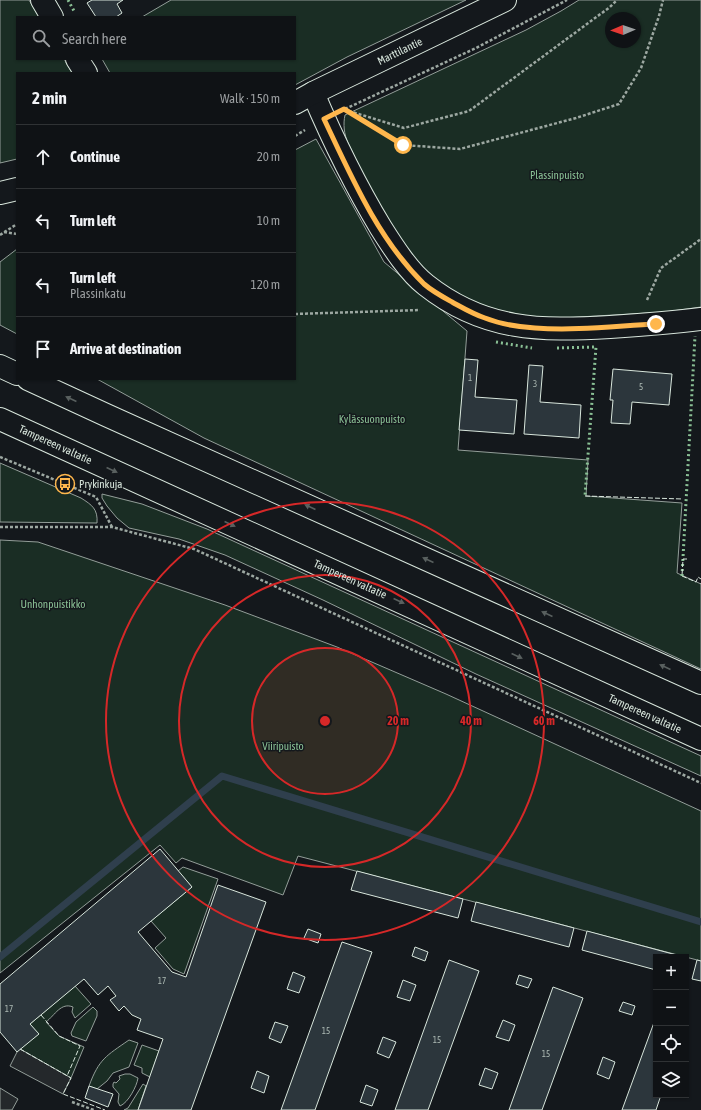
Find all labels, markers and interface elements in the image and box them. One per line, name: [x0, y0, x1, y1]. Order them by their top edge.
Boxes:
north arrow: [605, 12, 641, 48]
search box: [16, 16, 296, 60]
icon: search: [30, 27, 52, 49]
text: Search here: [62, 30, 127, 47]
street label: Marttilantie: [375, 35, 424, 67]
text: 2 min: [32, 88, 67, 108]
text: Walk · 150 m: [220, 91, 280, 106]
route start: [394, 136, 412, 154]
icon: ahead: [32, 146, 54, 168]
text: Continue: [70, 148, 120, 165]
text: 20 m: [257, 149, 280, 164]
park label: Plassinpuisto: [530, 169, 584, 181]
icon: left: [32, 210, 54, 232]
text: Turn left: [70, 212, 116, 229]
text: 10 m: [257, 213, 280, 228]
text: Turn left: [70, 269, 116, 286]
icon: left: [32, 274, 54, 296]
text: 120 m: [251, 277, 280, 292]
text: Plassinkatu: [70, 286, 126, 301]
route end: [647, 315, 665, 333]
icon: arrive: [32, 338, 54, 360]
text: Arrive at destination: [70, 340, 181, 357]
house number: 1: [468, 373, 472, 383]
house number: 3: [533, 379, 537, 389]
house number: 5: [639, 382, 643, 392]
one-way arrow: [65, 396, 76, 402]
park label: Kylässuonpuisto: [339, 413, 405, 425]
street label: Tampereen valtatie: [17, 422, 94, 466]
one-way arrow: [106, 467, 118, 473]
bus stop icon: Prykinkuja: [54, 473, 76, 495]
place label: Prykinkuja: [79, 478, 122, 490]
one-way arrow: [304, 504, 315, 510]
one-way arrow: [224, 521, 236, 527]
street label: Tampereen valtatie: [312, 557, 389, 601]
one-way arrow: [422, 557, 434, 563]
park label: Unhonpuistikko: [21, 598, 85, 610]
one-way arrow: [394, 598, 405, 604]
one-way arrow: [541, 611, 553, 617]
one-way arrow: [512, 653, 524, 659]
one-way arrow: [660, 664, 671, 670]
street label: Tampereen valtatie: [607, 692, 683, 735]
centre of rings: [318, 714, 332, 728]
text: 20 m: [387, 714, 409, 728]
text: 40 m: [459, 714, 482, 728]
text: 60 m: [533, 714, 555, 728]
park label: Viiripuisto: [262, 740, 304, 752]
map controls: [653, 954, 689, 1098]
button: +: [653, 954, 689, 990]
house number: 17: [158, 976, 166, 986]
button: −: [653, 990, 689, 1026]
house number: 17: [5, 1004, 13, 1014]
house number: 15: [322, 1026, 330, 1036]
button: locate: [653, 1026, 689, 1062]
house number: 15: [433, 1035, 441, 1045]
house number: 15: [542, 1049, 550, 1059]
button: layers: [653, 1062, 689, 1098]

